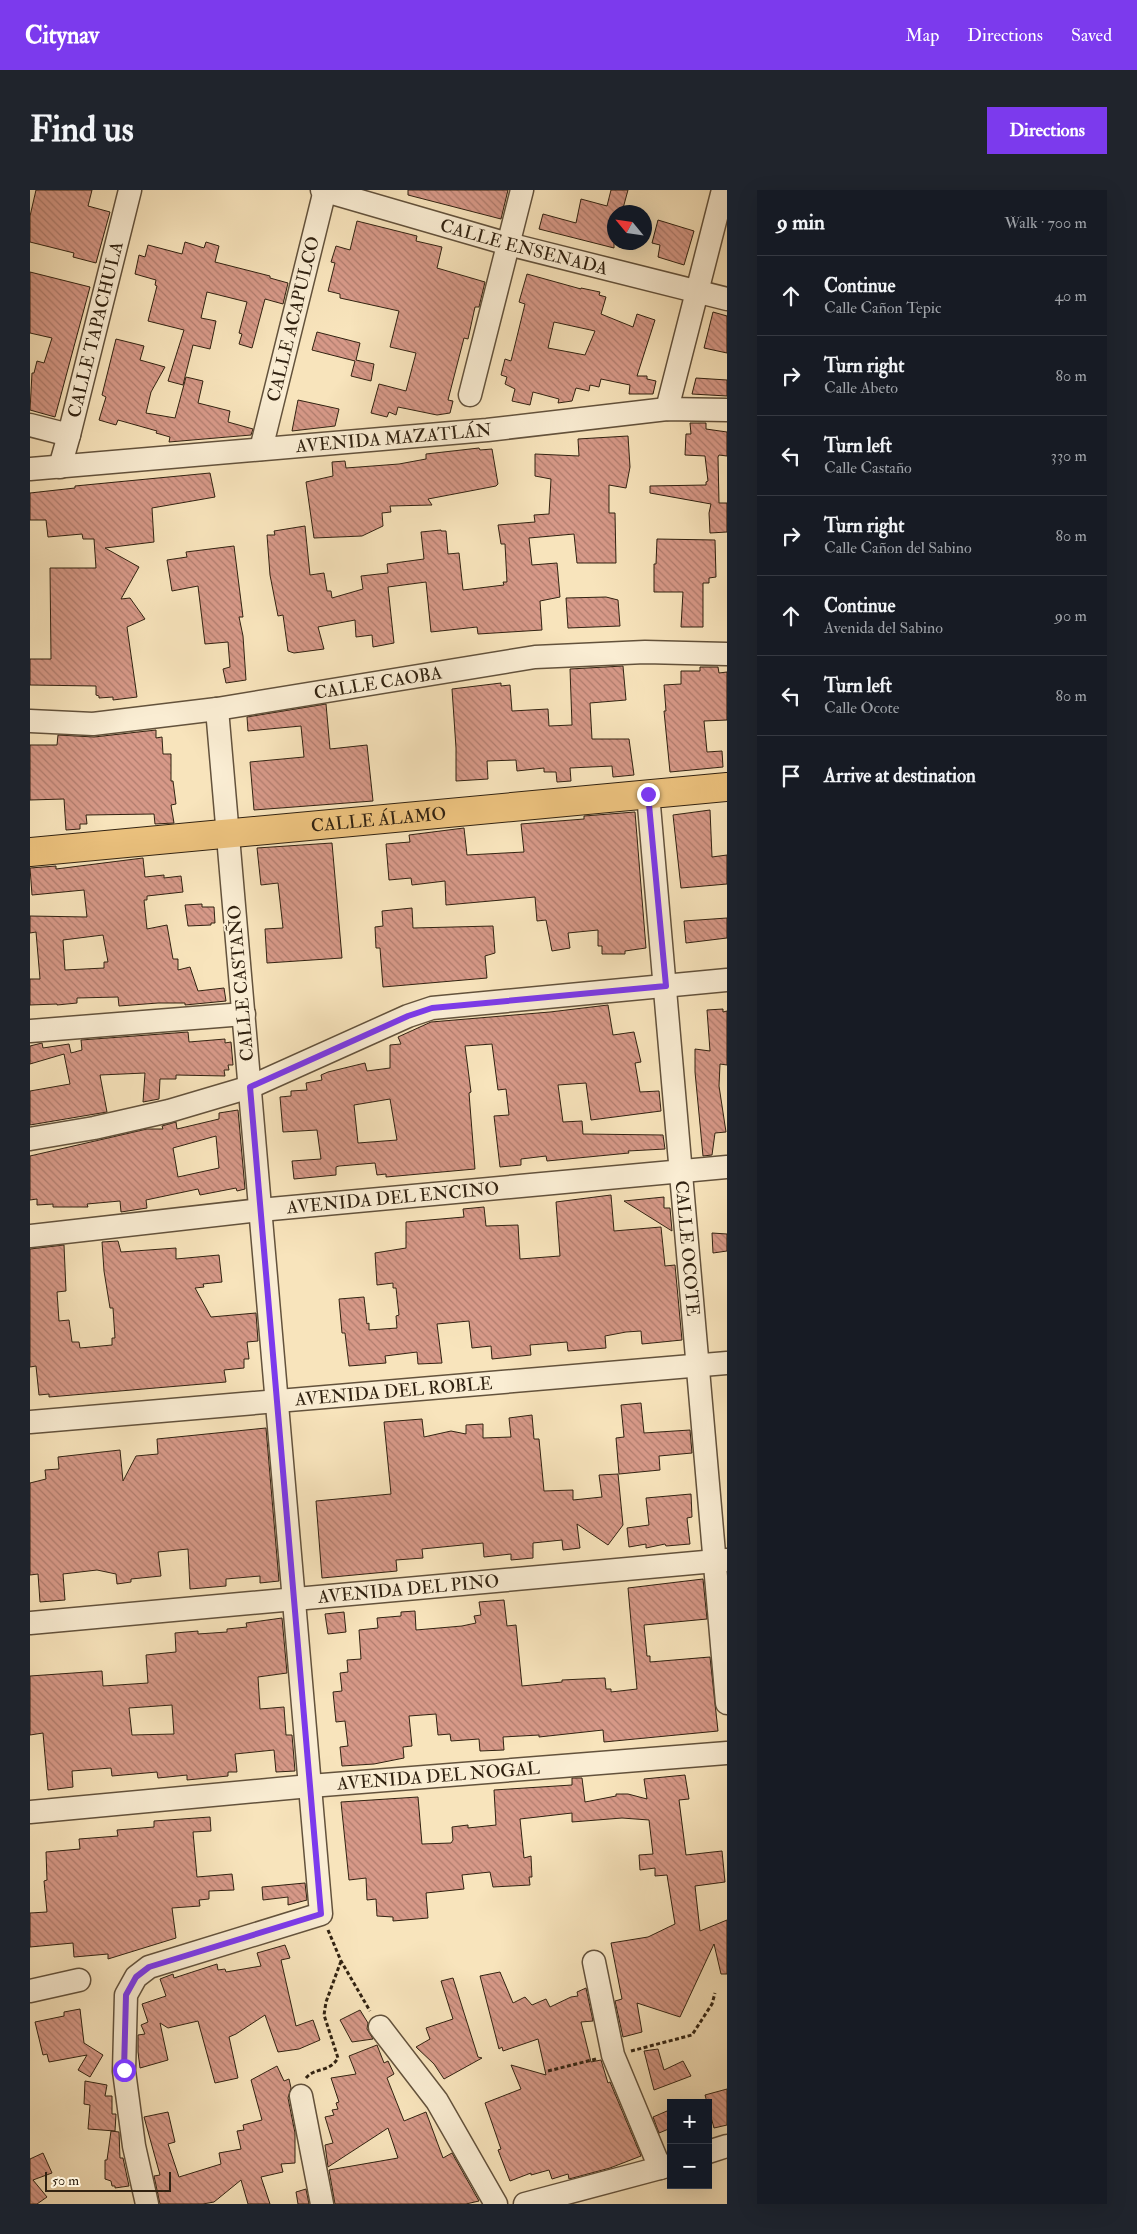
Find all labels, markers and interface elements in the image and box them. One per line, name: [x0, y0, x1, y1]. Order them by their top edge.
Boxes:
text: Citynav: [25, 20, 99, 51]
text: Map: [906, 24, 939, 47]
text: Directions: [967, 24, 1043, 47]
text: Saved: [1071, 24, 1112, 47]
button: Directions: [987, 107, 1107, 154]
text: Find us: [30, 108, 134, 152]
north arrow: [607, 205, 652, 250]
text: 9 min: [777, 209, 825, 236]
street label: CALLE ENSENADA: [438, 213, 611, 280]
text: Walk · 700 m: [1004, 213, 1087, 233]
street label: CALLE ACAPULCO: [262, 234, 325, 404]
street label: CALLE TAPACHULA: [62, 238, 128, 420]
text: Continue: [824, 274, 895, 298]
icon: ahead: [777, 282, 805, 310]
text: 40 m: [1054, 286, 1087, 306]
text: Calle Cañon Tepic: [824, 298, 941, 318]
text: Turn right: [824, 354, 904, 378]
icon: right: [777, 362, 805, 390]
text: 80 m: [1056, 366, 1087, 386]
text: Calle Abeto: [824, 378, 898, 398]
street label: AVENIDA MAZATLÁN: [294, 418, 493, 458]
text: Turn left: [824, 434, 892, 458]
icon: left: [777, 442, 805, 470]
text: 330 m: [1051, 446, 1087, 466]
text: Calle Castaño: [824, 458, 912, 478]
text: Turn right: [824, 514, 904, 538]
icon: right: [777, 522, 805, 550]
text: 80 m: [1056, 526, 1087, 546]
text: Calle Cañon del Sabino: [824, 538, 972, 558]
text: Continue: [824, 594, 895, 618]
icon: ahead: [777, 602, 805, 630]
text: 90 m: [1055, 606, 1087, 626]
text: Avenida del Sabino: [824, 618, 943, 638]
street label: CALLE CAOBA: [312, 661, 444, 704]
text: Turn left: [824, 674, 892, 698]
icon: left: [777, 682, 805, 710]
text: 80 m: [1056, 686, 1087, 706]
text: Calle Ocote: [824, 698, 899, 718]
icon: arrive: [777, 762, 805, 790]
text: Arrive at destination: [824, 764, 976, 788]
route end: [637, 783, 660, 806]
street label: CALLE ÁLAMO: [310, 802, 447, 837]
street label: CALLE CASTAÑO: [223, 904, 259, 1062]
street label: AVENIDA DEL ENCINO: [285, 1177, 500, 1219]
street label: CALLE OCOTE: [670, 1179, 705, 1317]
street label: AVENIDA DEL ROBLE: [293, 1371, 493, 1411]
street label: AVENIDA DEL PINO: [316, 1569, 500, 1609]
street label: AVENIDA DEL NOGAL: [335, 1756, 541, 1795]
route start: [113, 2059, 136, 2082]
map controls: [667, 2099, 712, 2189]
button: +: [667, 2099, 712, 2144]
button: −: [667, 2144, 712, 2189]
scale bar: [45, 2169, 171, 2192]
text: 50 m: [52, 2172, 79, 2189]

